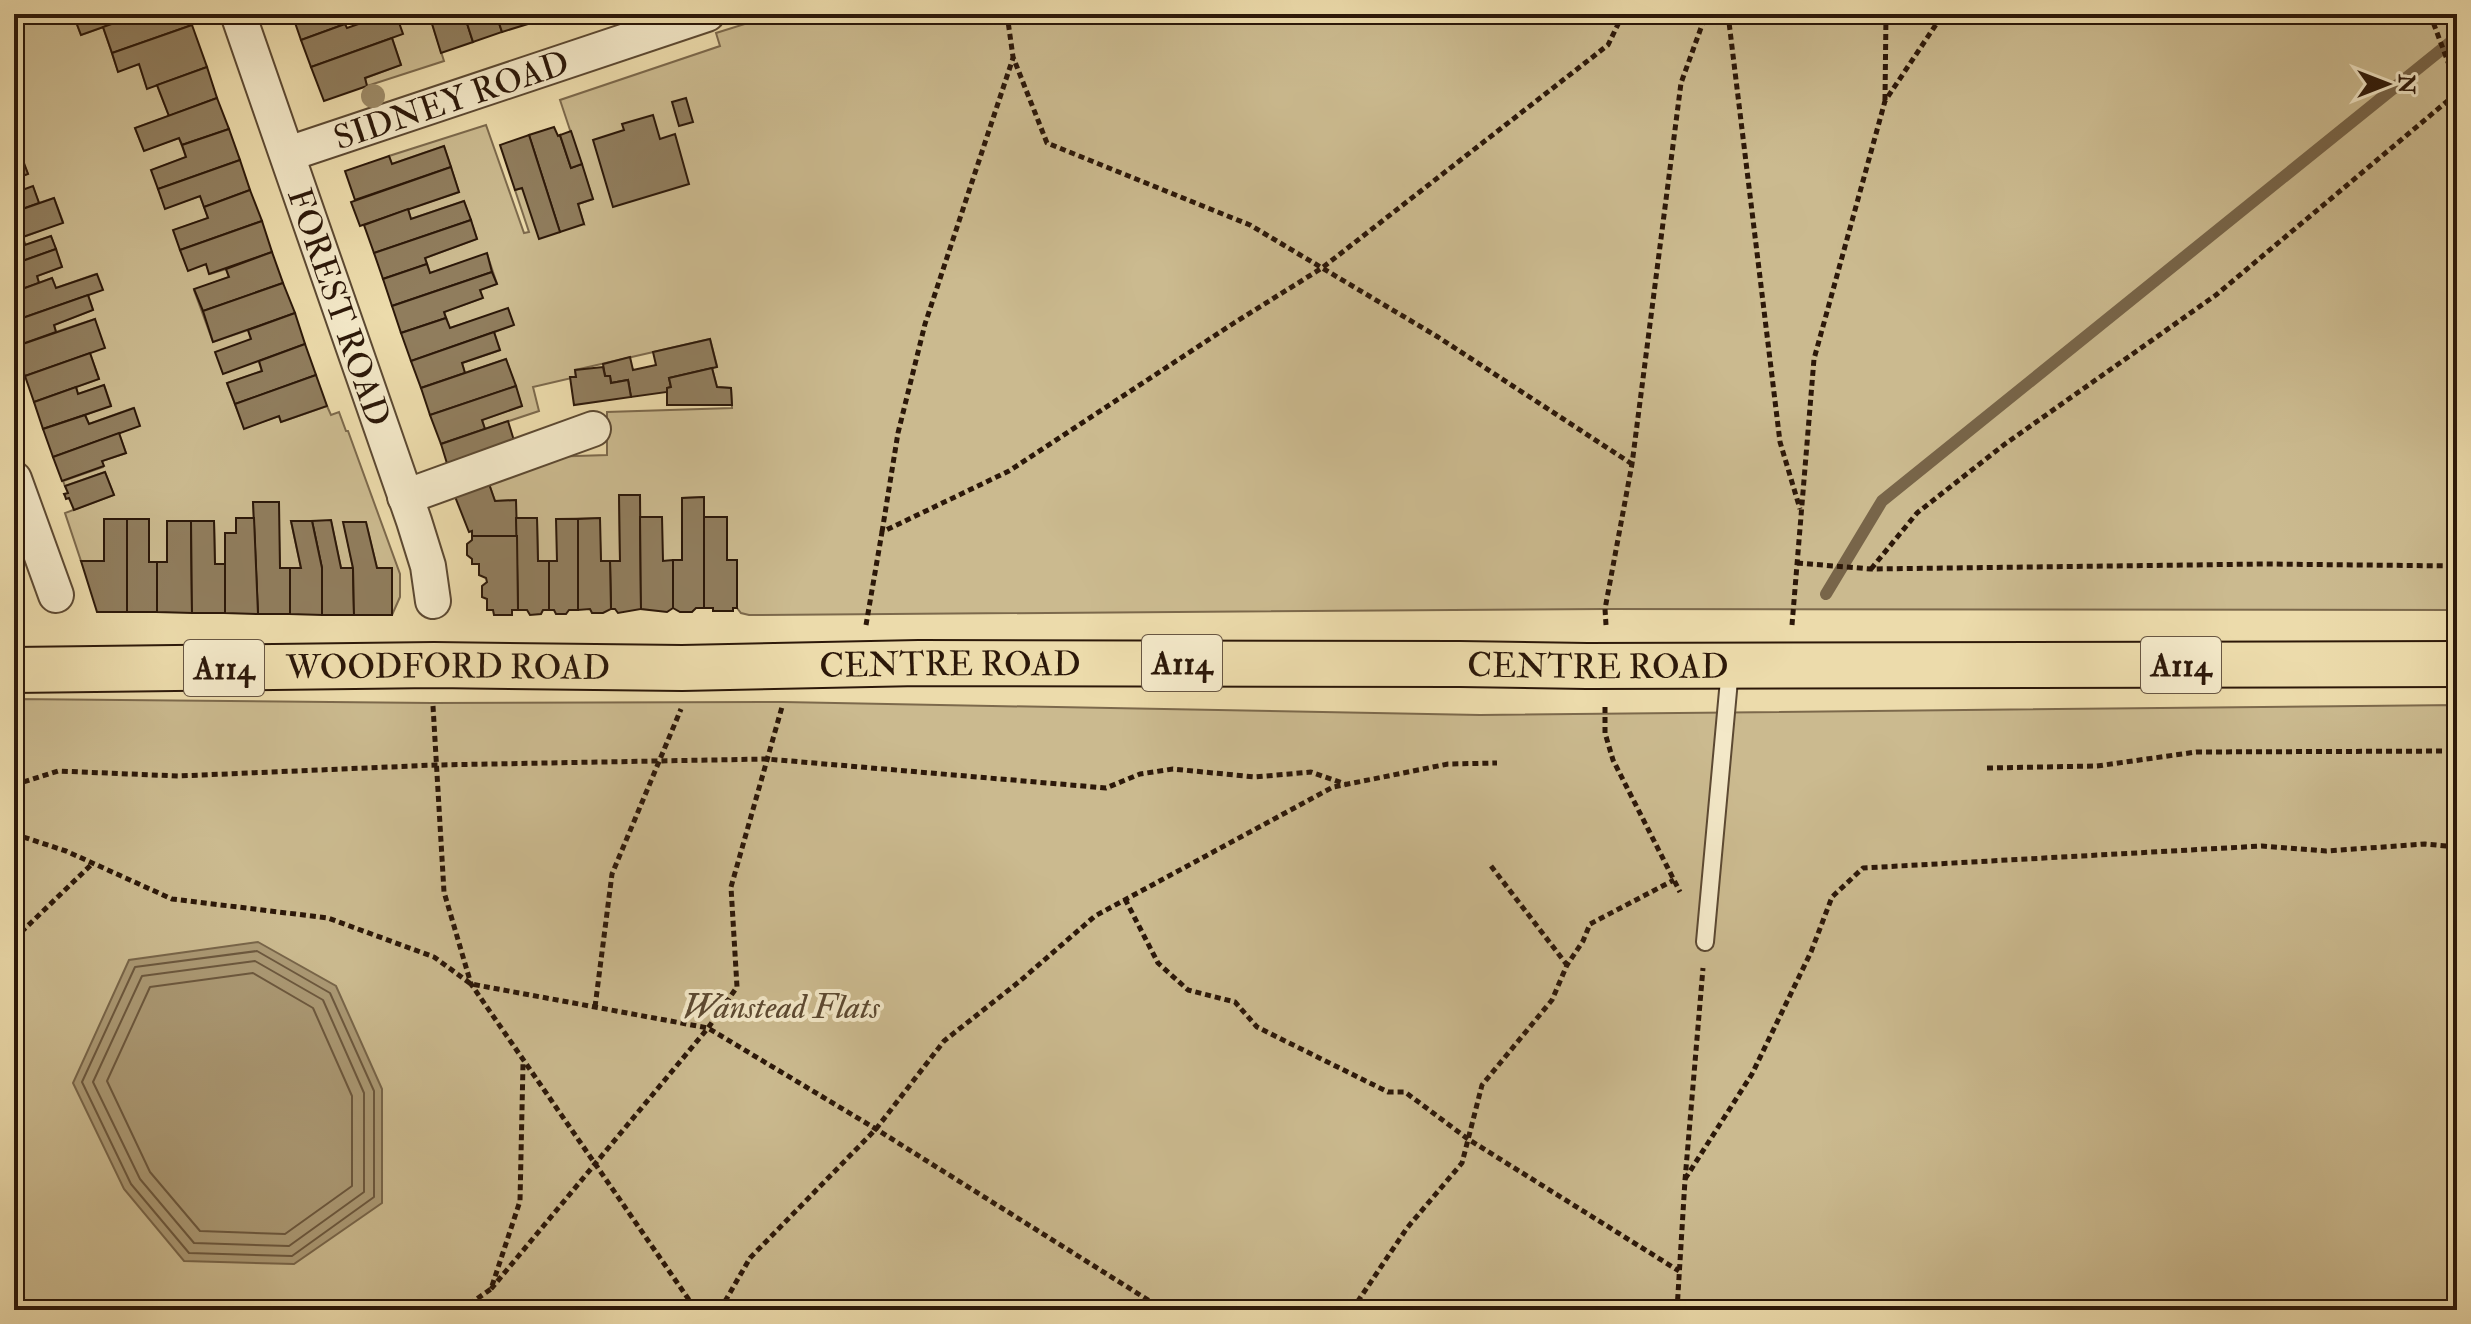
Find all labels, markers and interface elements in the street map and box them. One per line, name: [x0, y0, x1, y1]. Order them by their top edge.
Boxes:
street label: SIDNEY ROAD: [328, 42, 575, 160]
north arrow: [2347, 44, 2427, 124]
text: N: [2392, 73, 2420, 94]
street label: FOREST ROAD: [277, 183, 399, 432]
road number: A114: [1142, 635, 1222, 691]
road number: A114: [2141, 637, 2221, 693]
road number: A114: [184, 640, 264, 696]
street label: CENTRE ROAD: [819, 643, 1081, 688]
street label: CENTRE ROAD: [1467, 644, 1729, 689]
street label: WOODFORD ROAD: [285, 645, 610, 690]
park label: Wanstead Flats: [682, 986, 880, 1029]

